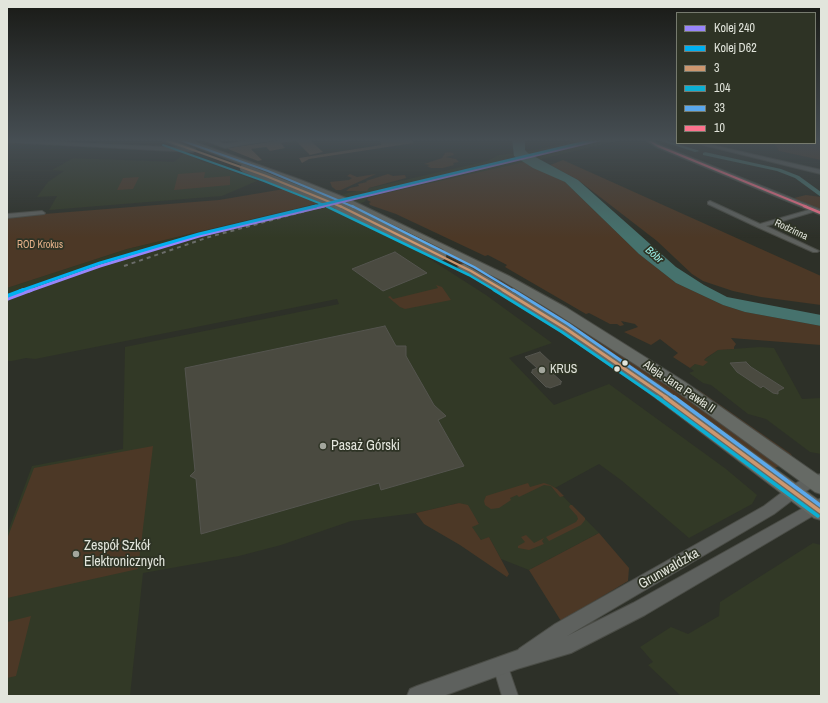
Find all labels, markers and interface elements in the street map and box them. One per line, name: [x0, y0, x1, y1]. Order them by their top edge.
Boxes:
legend: [676, 12, 816, 144]
text: Kolej 240: [714, 20, 755, 36]
text: Kolej D62: [714, 40, 757, 56]
text: 3: [714, 60, 719, 76]
text: 104: [714, 80, 730, 96]
text: 33: [714, 100, 725, 116]
text: 10: [714, 120, 725, 136]
street label: Rodzinna: [773, 217, 809, 243]
park label: ROD Krokus: [17, 239, 63, 251]
water label: Bóbr: [642, 244, 666, 266]
unlabelled marker: [620, 358, 630, 368]
street label: Aleja Jana Pawła II: [640, 358, 718, 416]
place label: KRUS: [550, 363, 577, 377]
unlabelled marker: [612, 364, 622, 374]
marker: KRUS: [537, 365, 547, 375]
place label: Pasaż Górski: [331, 438, 400, 454]
marker: Pasaż Górski: [318, 441, 328, 451]
place label: Zespół Szkół Elektronicznych: [84, 538, 165, 570]
street label: Grunwaldzka: [636, 545, 702, 593]
marker: Zespół Szkół Elektronicznych: [71, 549, 81, 559]

